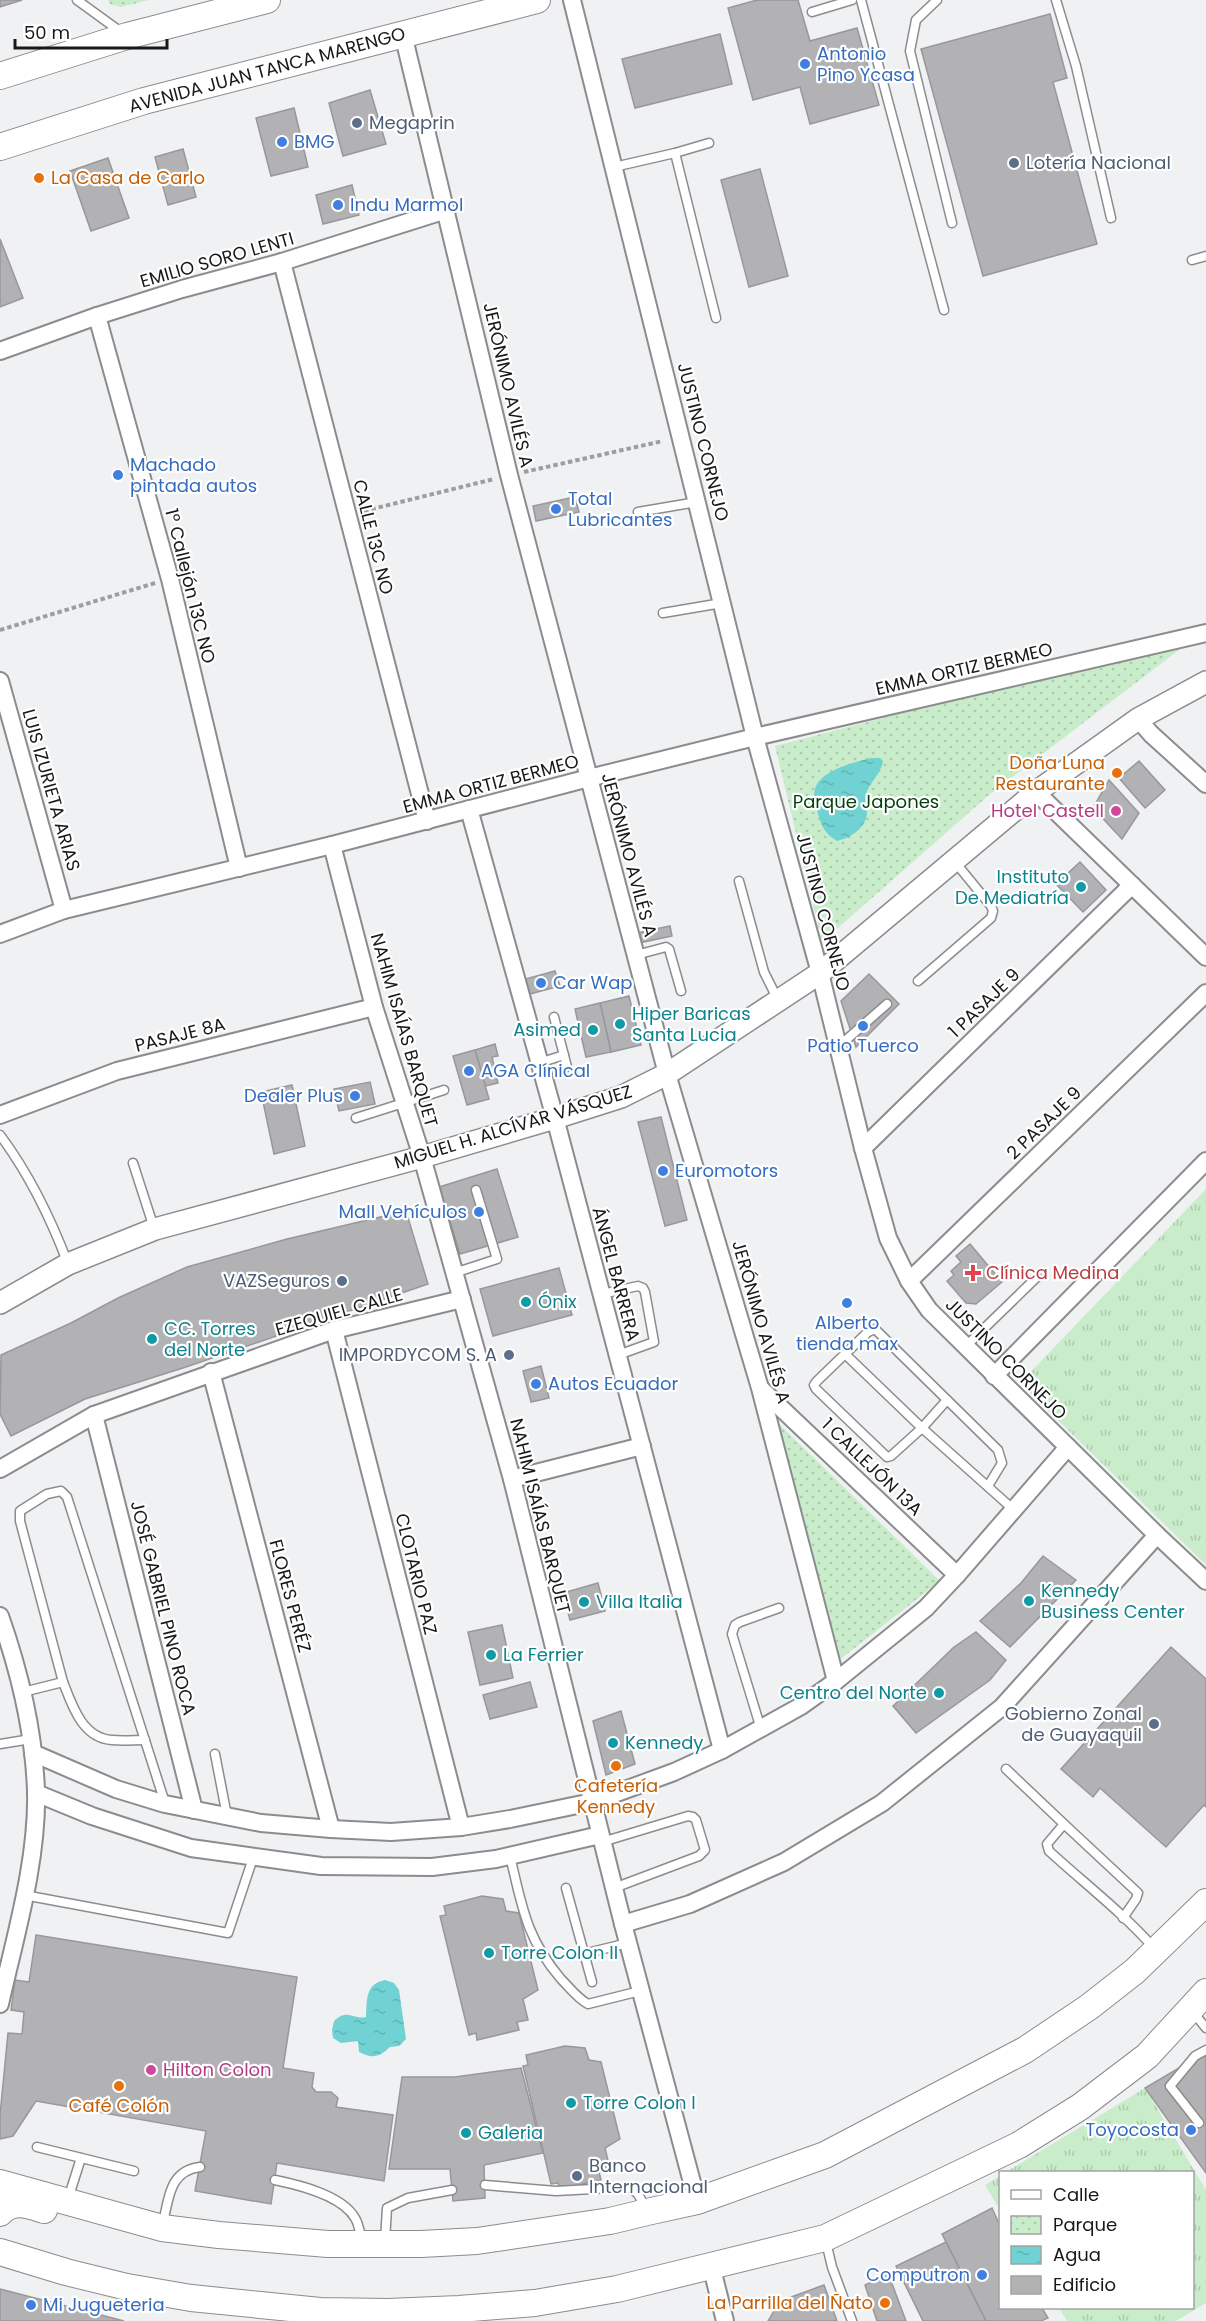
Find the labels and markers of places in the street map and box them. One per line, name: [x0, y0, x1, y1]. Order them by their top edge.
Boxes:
place label: Antonio Pino Ycasa: [817, 41, 915, 87]
marker: Antonio Pino Ycasa: [798, 57, 812, 71]
place label: Megaprin: [369, 110, 455, 135]
marker: Megaprin: [350, 116, 364, 130]
place label: BMG: [294, 129, 335, 154]
marker: BMG: [275, 135, 289, 149]
place label: Lotería Nacional: [1026, 150, 1171, 175]
marker: Lotería Nacional: [1007, 156, 1021, 170]
place label: La Casa de Carlo: [51, 165, 205, 190]
marker: La Casa de Carlo: [32, 171, 46, 185]
place label: Indu Marmol: [350, 192, 463, 217]
marker: Indu Marmol: [331, 198, 345, 212]
place label: Machado pintada autos: [130, 452, 257, 498]
marker: Machado pintada autos: [111, 468, 125, 482]
place label: Total Lubricantes: [568, 486, 672, 532]
marker: Total Lubricantes: [549, 502, 563, 516]
place label: Doña Luna Restaurante: [995, 750, 1105, 796]
marker: Doña Luna Restaurante: [1110, 766, 1124, 780]
place label: Hotel Castell: [991, 798, 1104, 823]
marker: Hotel Castell: [1109, 804, 1123, 818]
place label: Instituto De Mediatría: [955, 864, 1069, 910]
marker: Instituto De Mediatría: [1074, 880, 1088, 894]
place label: Car Wap: [553, 970, 633, 995]
marker: Car Wap: [534, 976, 548, 990]
place label: Hiper Baricas Santa Lucia: [632, 1001, 751, 1047]
place label: Asimed: [513, 1017, 581, 1042]
marker: Hiper Baricas Santa Lucia: [613, 1017, 627, 1031]
marker: Patio Tuerco: [856, 1019, 870, 1033]
marker: Asimed: [586, 1023, 600, 1037]
place label: Patio Tuerco: [807, 1033, 919, 1058]
place label: AGA Clínical: [481, 1058, 590, 1083]
marker: AGA Clínical: [462, 1064, 476, 1078]
place label: Dealer Plus: [244, 1083, 343, 1108]
marker: Dealer Plus: [348, 1089, 362, 1103]
place label: Euromotors: [675, 1158, 778, 1183]
marker: Euromotors: [656, 1164, 670, 1178]
place label: Mall Vehículos: [339, 1199, 467, 1224]
marker: Mall Vehículos: [472, 1205, 486, 1219]
place label: Clínica Medina: [986, 1260, 1120, 1285]
marker: Clínica Medina: [964, 1264, 982, 1282]
place label: VAZSeguros: [223, 1268, 330, 1293]
marker: VAZSeguros: [335, 1274, 349, 1288]
place label: Ónix: [538, 1289, 577, 1314]
marker: Ónix: [519, 1295, 533, 1309]
marker: Alberto tienda max: [840, 1296, 854, 1310]
place label: Alberto tienda max: [796, 1310, 898, 1356]
place label: CC. Torres del Norte: [164, 1316, 256, 1362]
marker: CC. Torres del Norte: [145, 1332, 159, 1346]
place label: IMPORDYCOM S. A: [339, 1342, 497, 1367]
marker: IMPORDYCOM S. A: [502, 1348, 516, 1362]
place label: Autos Ecuador: [548, 1371, 678, 1396]
marker: Autos Ecuador: [529, 1377, 543, 1391]
place label: Kennedy Business Center: [1041, 1578, 1185, 1624]
place label: Villa Italia: [596, 1589, 683, 1614]
marker: Kennedy Business Center: [1022, 1594, 1036, 1608]
marker: Villa Italia: [577, 1595, 591, 1609]
place label: La Ferrier: [503, 1642, 584, 1667]
marker: La Ferrier: [484, 1648, 498, 1662]
place label: Centro del Norte: [780, 1680, 927, 1705]
marker: Centro del Norte: [932, 1686, 946, 1700]
place label: Gobierno Zonal de Guayaquil: [1005, 1701, 1142, 1747]
marker: Gobierno Zonal de Guayaquil: [1147, 1717, 1161, 1731]
place label: Kennedy: [625, 1730, 703, 1755]
marker: Kennedy: [606, 1736, 620, 1750]
marker: Cafetería Kennedy: [609, 1759, 623, 1773]
place label: Cafetería Kennedy: [574, 1773, 658, 1819]
place label: Torre Colon II: [501, 1940, 618, 1965]
marker: Torre Colon II: [482, 1946, 496, 1960]
place label: Hilton Colon: [163, 2057, 272, 2082]
marker: Hilton Colon: [144, 2063, 158, 2077]
marker: Café Colón: [112, 2079, 126, 2093]
place label: Torre Colon I: [583, 2090, 696, 2115]
place label: Café Colón: [69, 2093, 169, 2118]
marker: Torre Colon I: [564, 2096, 578, 2110]
place label: Toyocosta: [1086, 2117, 1179, 2142]
place label: Galeria: [478, 2120, 543, 2145]
marker: Toyocosta: [1184, 2123, 1198, 2137]
marker: Galeria: [459, 2126, 473, 2140]
place label: Banco Internacional: [589, 2153, 708, 2199]
marker: Banco Internacional: [570, 2169, 584, 2183]
place label: Computron: [866, 2262, 970, 2287]
marker: Computron: [975, 2268, 989, 2282]
place label: La Parrilla del Ñato: [707, 2290, 873, 2315]
place label: Mi Jugueteria: [43, 2292, 165, 2317]
marker: La Parrilla del Ñato: [878, 2296, 892, 2310]
marker: Mi Jugueteria: [24, 2298, 38, 2312]

